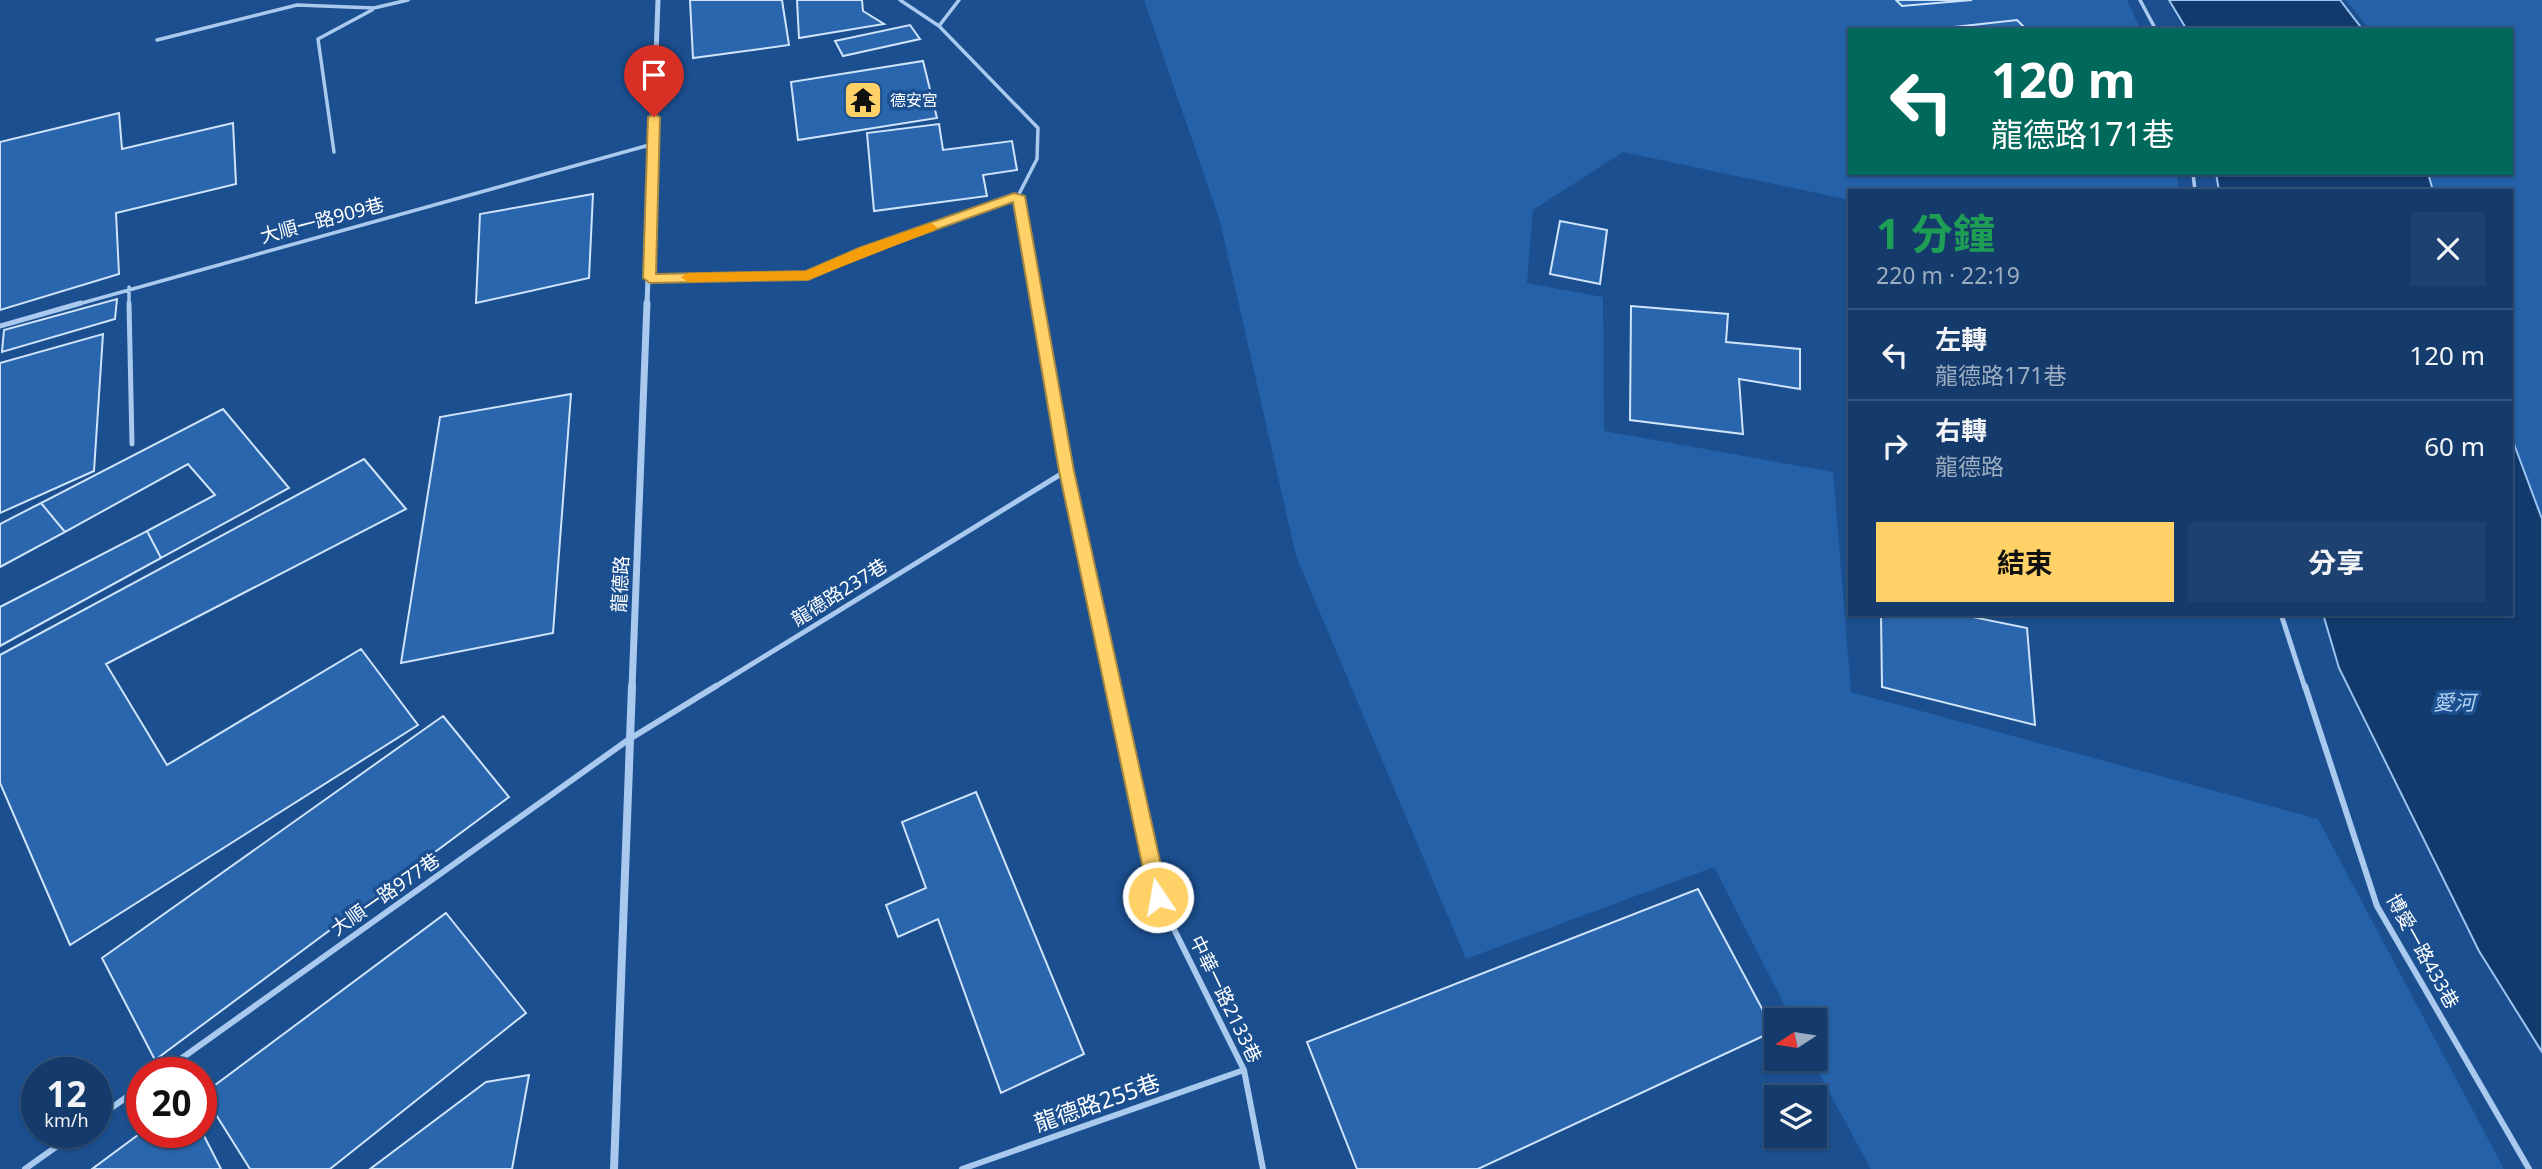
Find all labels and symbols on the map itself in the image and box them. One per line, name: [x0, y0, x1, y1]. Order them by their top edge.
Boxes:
pin: [624, 45, 684, 117]
temple icon: 德安宮: [842, 79, 884, 121]
place label: 德安宮: [890, 89, 938, 111]
street label: 大順一路909巷: [257, 191, 387, 249]
street label: 龍德路237巷: [786, 552, 892, 632]
street label: 龍德路: [606, 555, 634, 613]
water label: 愛河: [2433, 688, 2479, 716]
street label: 大順一路977巷: [325, 847, 445, 941]
position arrow: [1121, 860, 1195, 934]
street label: 博愛一路433巷: [2381, 889, 2465, 1013]
street label: 中華一路2133巷: [1184, 931, 1268, 1067]
north arrow: [1764, 1008, 1827, 1071]
speed limit sign: 20: [126, 1057, 217, 1148]
street label: 龍德路255巷: [1029, 1066, 1164, 1139]

